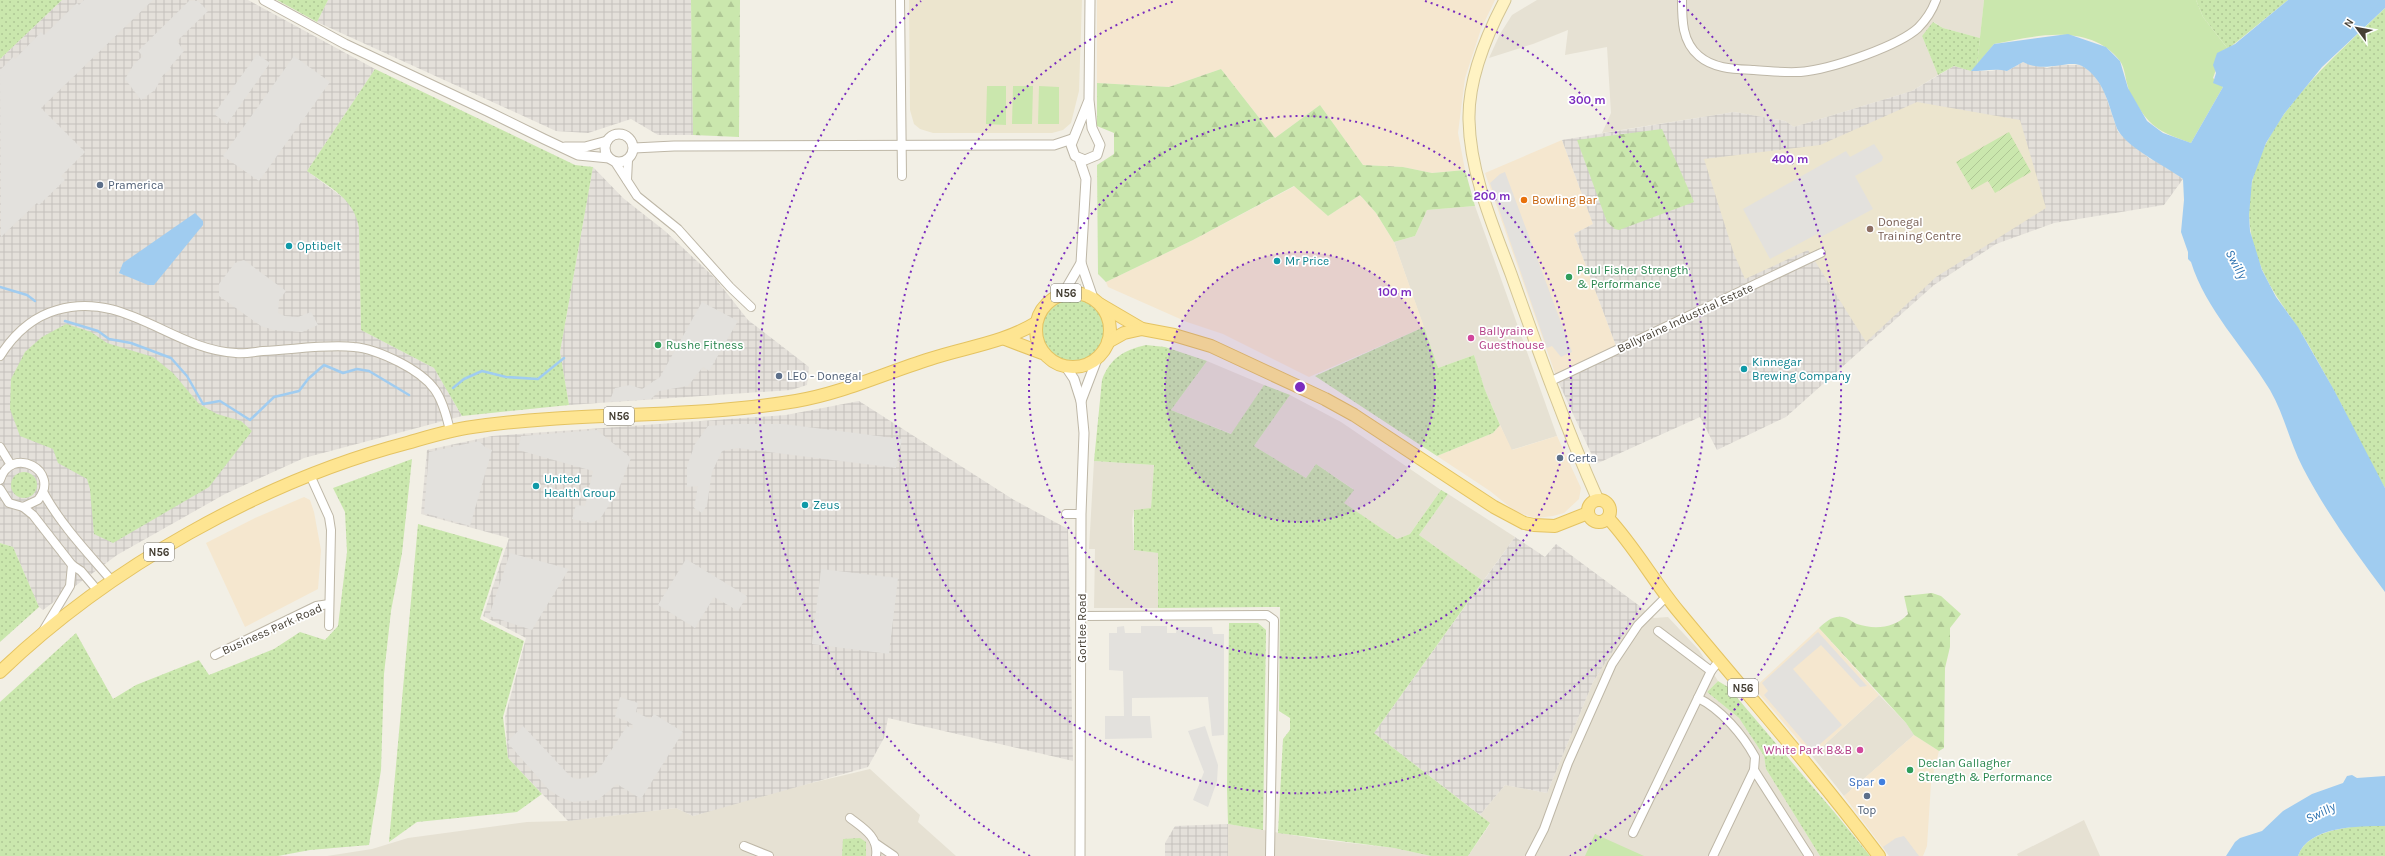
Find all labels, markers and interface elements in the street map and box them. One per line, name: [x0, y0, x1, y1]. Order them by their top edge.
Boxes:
north arrow: [2337, 8, 2377, 48]
text: N: [2341, 16, 2357, 30]
text: 300 m: [1568, 93, 1606, 107]
text: 400 m: [1772, 152, 1808, 166]
place label: Pramerica: [108, 178, 164, 192]
marker: Pramerica: [95, 180, 105, 190]
text: 200 m: [1474, 189, 1510, 203]
place label: Bowling Bar: [1532, 193, 1598, 207]
marker: Bowling Bar: [1519, 195, 1529, 205]
place label: Donegal Training Centre: [1878, 215, 1961, 243]
marker: Donegal Training Centre: [1865, 224, 1875, 234]
place label: Optibelt: [297, 239, 341, 253]
marker: Optibelt: [284, 241, 294, 251]
water label: Swilly: [2223, 247, 2251, 282]
place label: Mr Price: [1285, 254, 1329, 268]
marker: Mr Price: [1272, 256, 1282, 266]
place label: Paul Fisher Strength & Performance: [1577, 263, 1689, 291]
marker: Paul Fisher Strength & Performance: [1564, 272, 1574, 282]
street label: Ballyraine Industrial Estate: [1615, 280, 1755, 356]
road number: N56: [1051, 284, 1081, 302]
text: 100 m: [1378, 285, 1412, 299]
place label: Ballyraine Guesthouse: [1479, 324, 1545, 352]
marker: Ballyraine Guesthouse: [1466, 333, 1476, 343]
place label: Rushe Fitness: [666, 338, 744, 352]
marker: Rushe Fitness: [653, 340, 663, 350]
place label: Kinnegar Brewing Company: [1752, 355, 1851, 383]
marker: Kinnegar Brewing Company: [1739, 364, 1749, 374]
place label: LEO - Donegal: [787, 369, 862, 383]
marker: LEO - Donegal: [774, 371, 784, 381]
centre of rings: [1293, 380, 1307, 394]
road number: N56: [604, 407, 634, 425]
place label: Certa: [1568, 451, 1597, 465]
marker: Certa: [1555, 453, 1565, 463]
place label: United Health Group: [544, 472, 616, 500]
marker: United Health Group: [531, 481, 541, 491]
place label: Zeus: [813, 498, 840, 512]
marker: Zeus: [800, 500, 810, 510]
road number: N56: [144, 543, 174, 561]
street label: Gortlee Road: [1075, 593, 1089, 663]
street label: Business Park Road: [220, 601, 324, 657]
road number: N56: [1728, 679, 1758, 697]
place label: White Park B&B: [1764, 743, 1852, 757]
marker: White Park B&B: [1855, 745, 1865, 755]
place label: Declan Gallagher Strength & Performance: [1918, 756, 2052, 784]
marker: Declan Gallagher Strength & Performance: [1905, 765, 1915, 775]
place label: Spar: [1849, 775, 1875, 789]
marker: Spar: [1877, 777, 1887, 787]
marker: Top: [1862, 791, 1872, 801]
water label: Swilly: [2303, 799, 2338, 826]
place label: Top: [1858, 803, 1876, 817]

